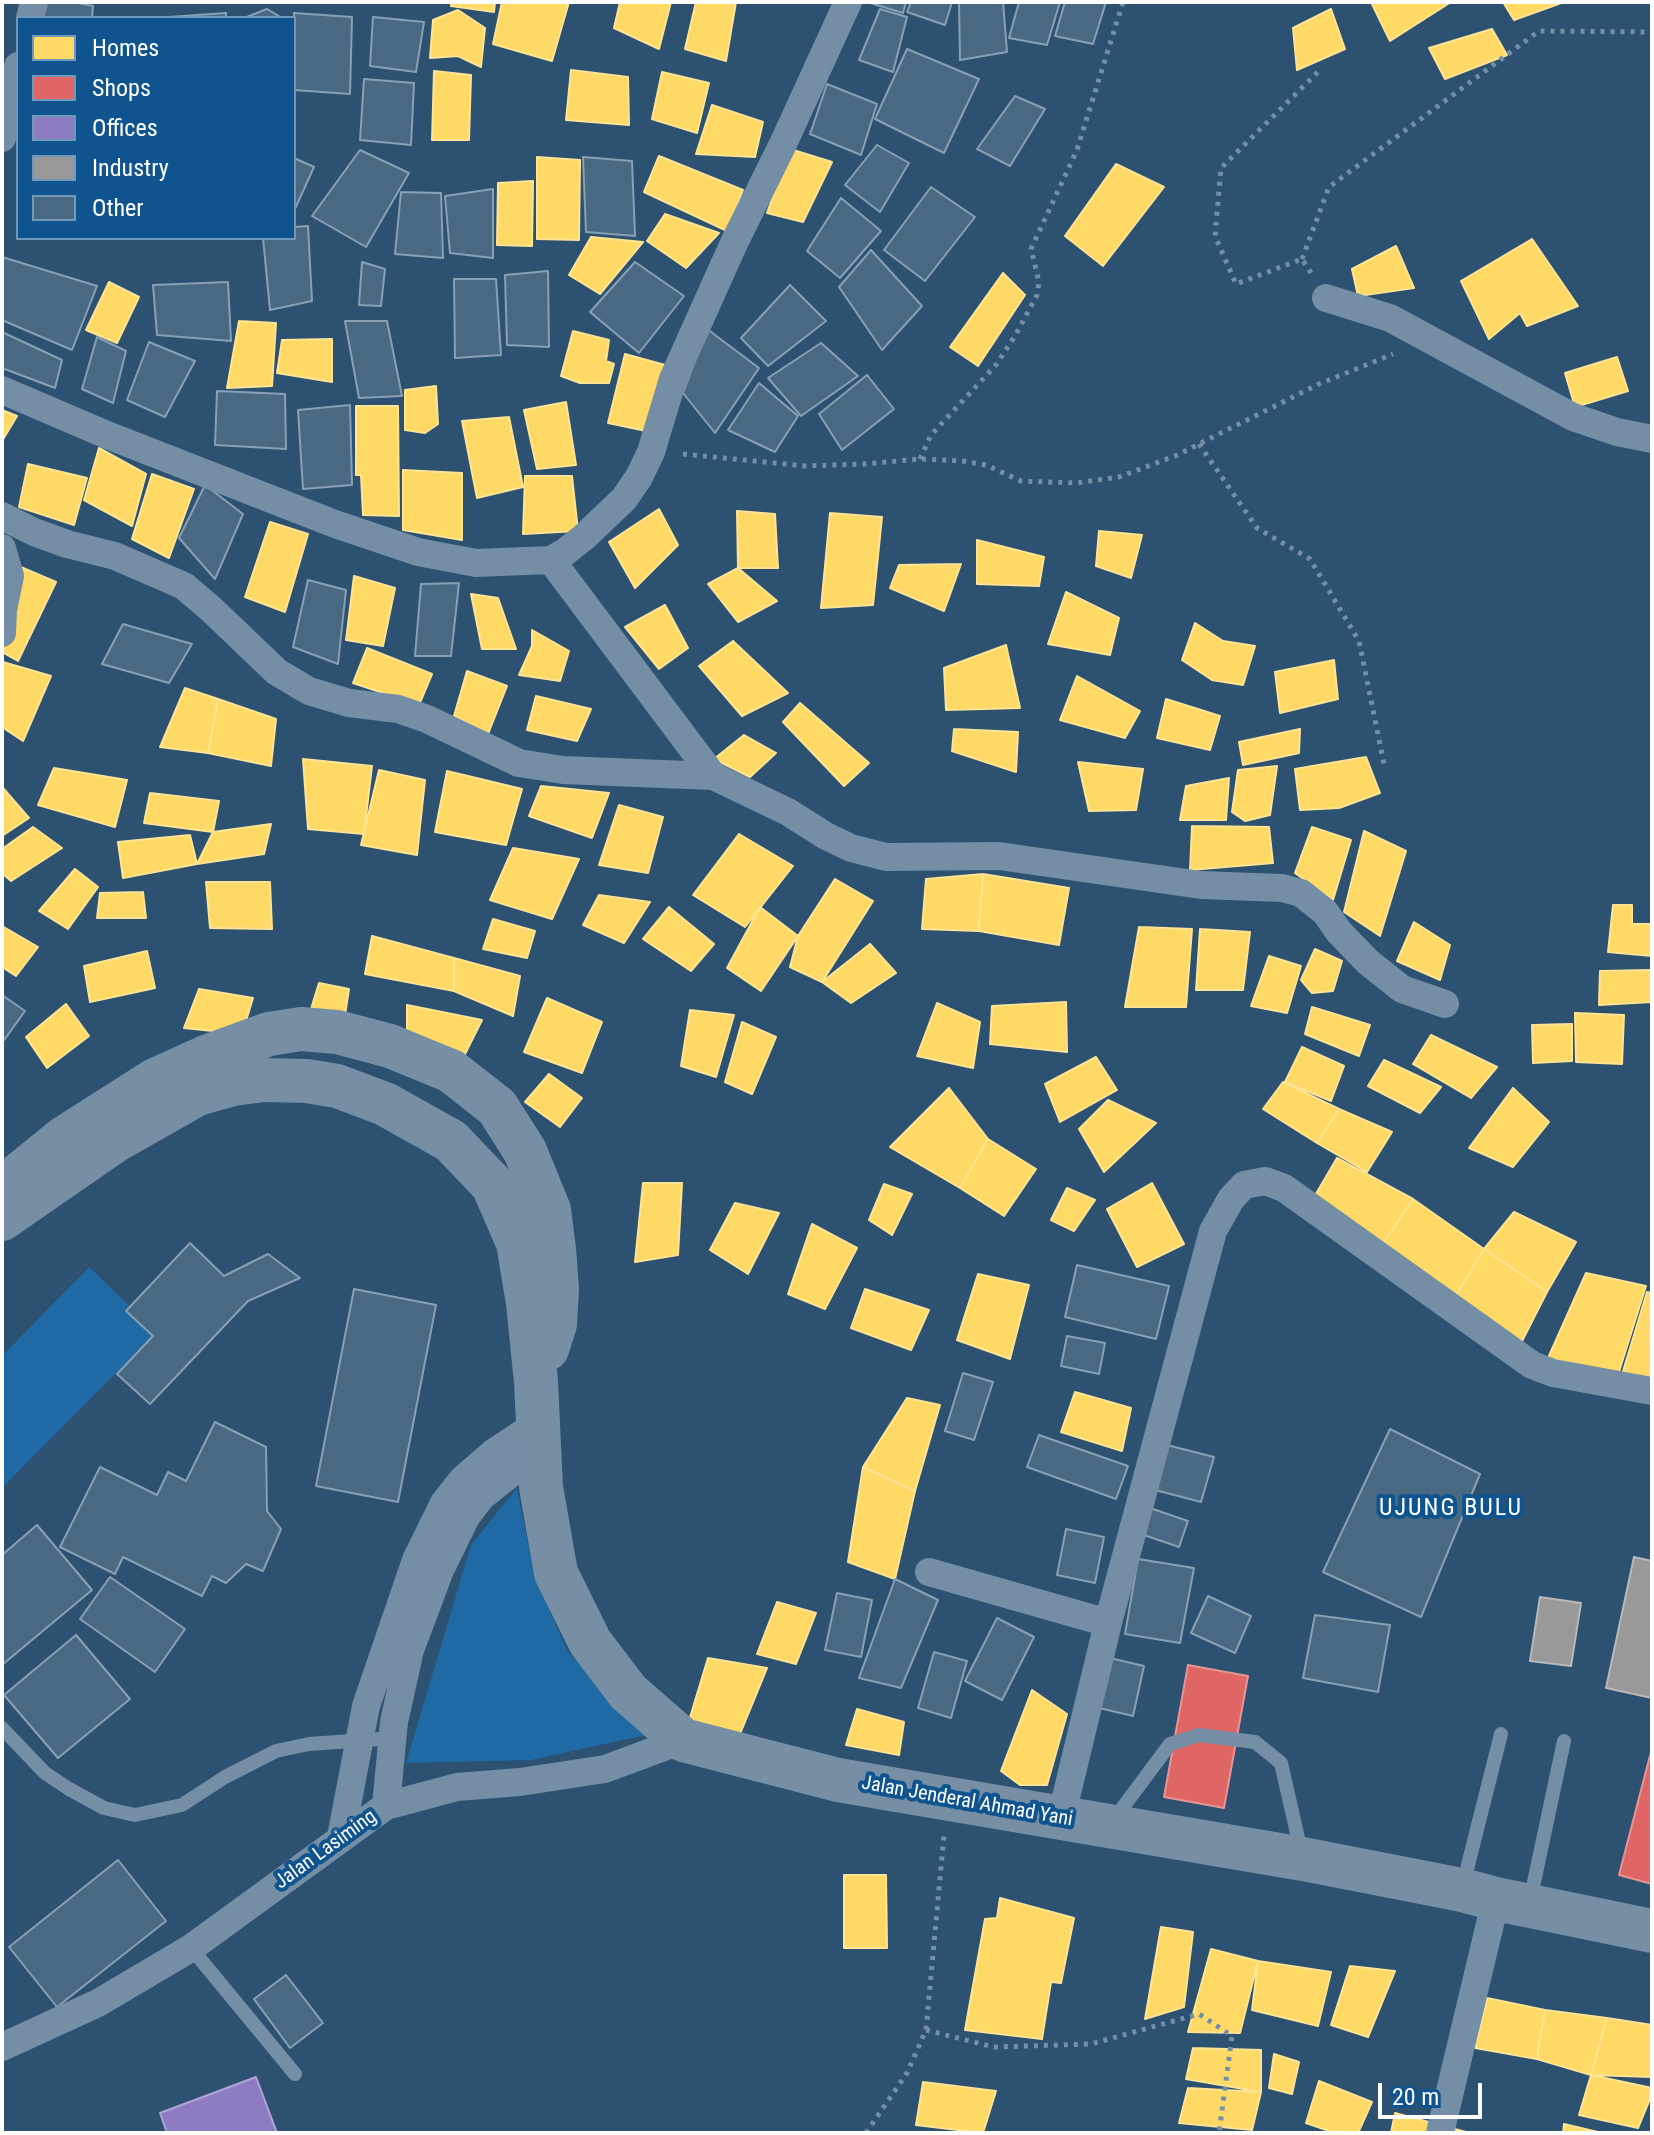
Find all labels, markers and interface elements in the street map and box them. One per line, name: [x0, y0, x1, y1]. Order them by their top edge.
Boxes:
legend: [16, 16, 296, 240]
text: Homes: [92, 34, 159, 62]
text: Shops: [92, 74, 151, 102]
text: Offices: [92, 114, 158, 142]
text: Industry: [92, 154, 169, 182]
text: Other: [92, 194, 144, 222]
district label: UJUNG BULU: [1379, 1495, 1523, 1523]
street label: Jalan Jenderal Ahmad Yani: [859, 1772, 1075, 1832]
street label: Jalan Lasiming: [271, 1805, 381, 1895]
scale bar: [1382, 2067, 1486, 2117]
text: 20 m: [1392, 2083, 1439, 2111]

